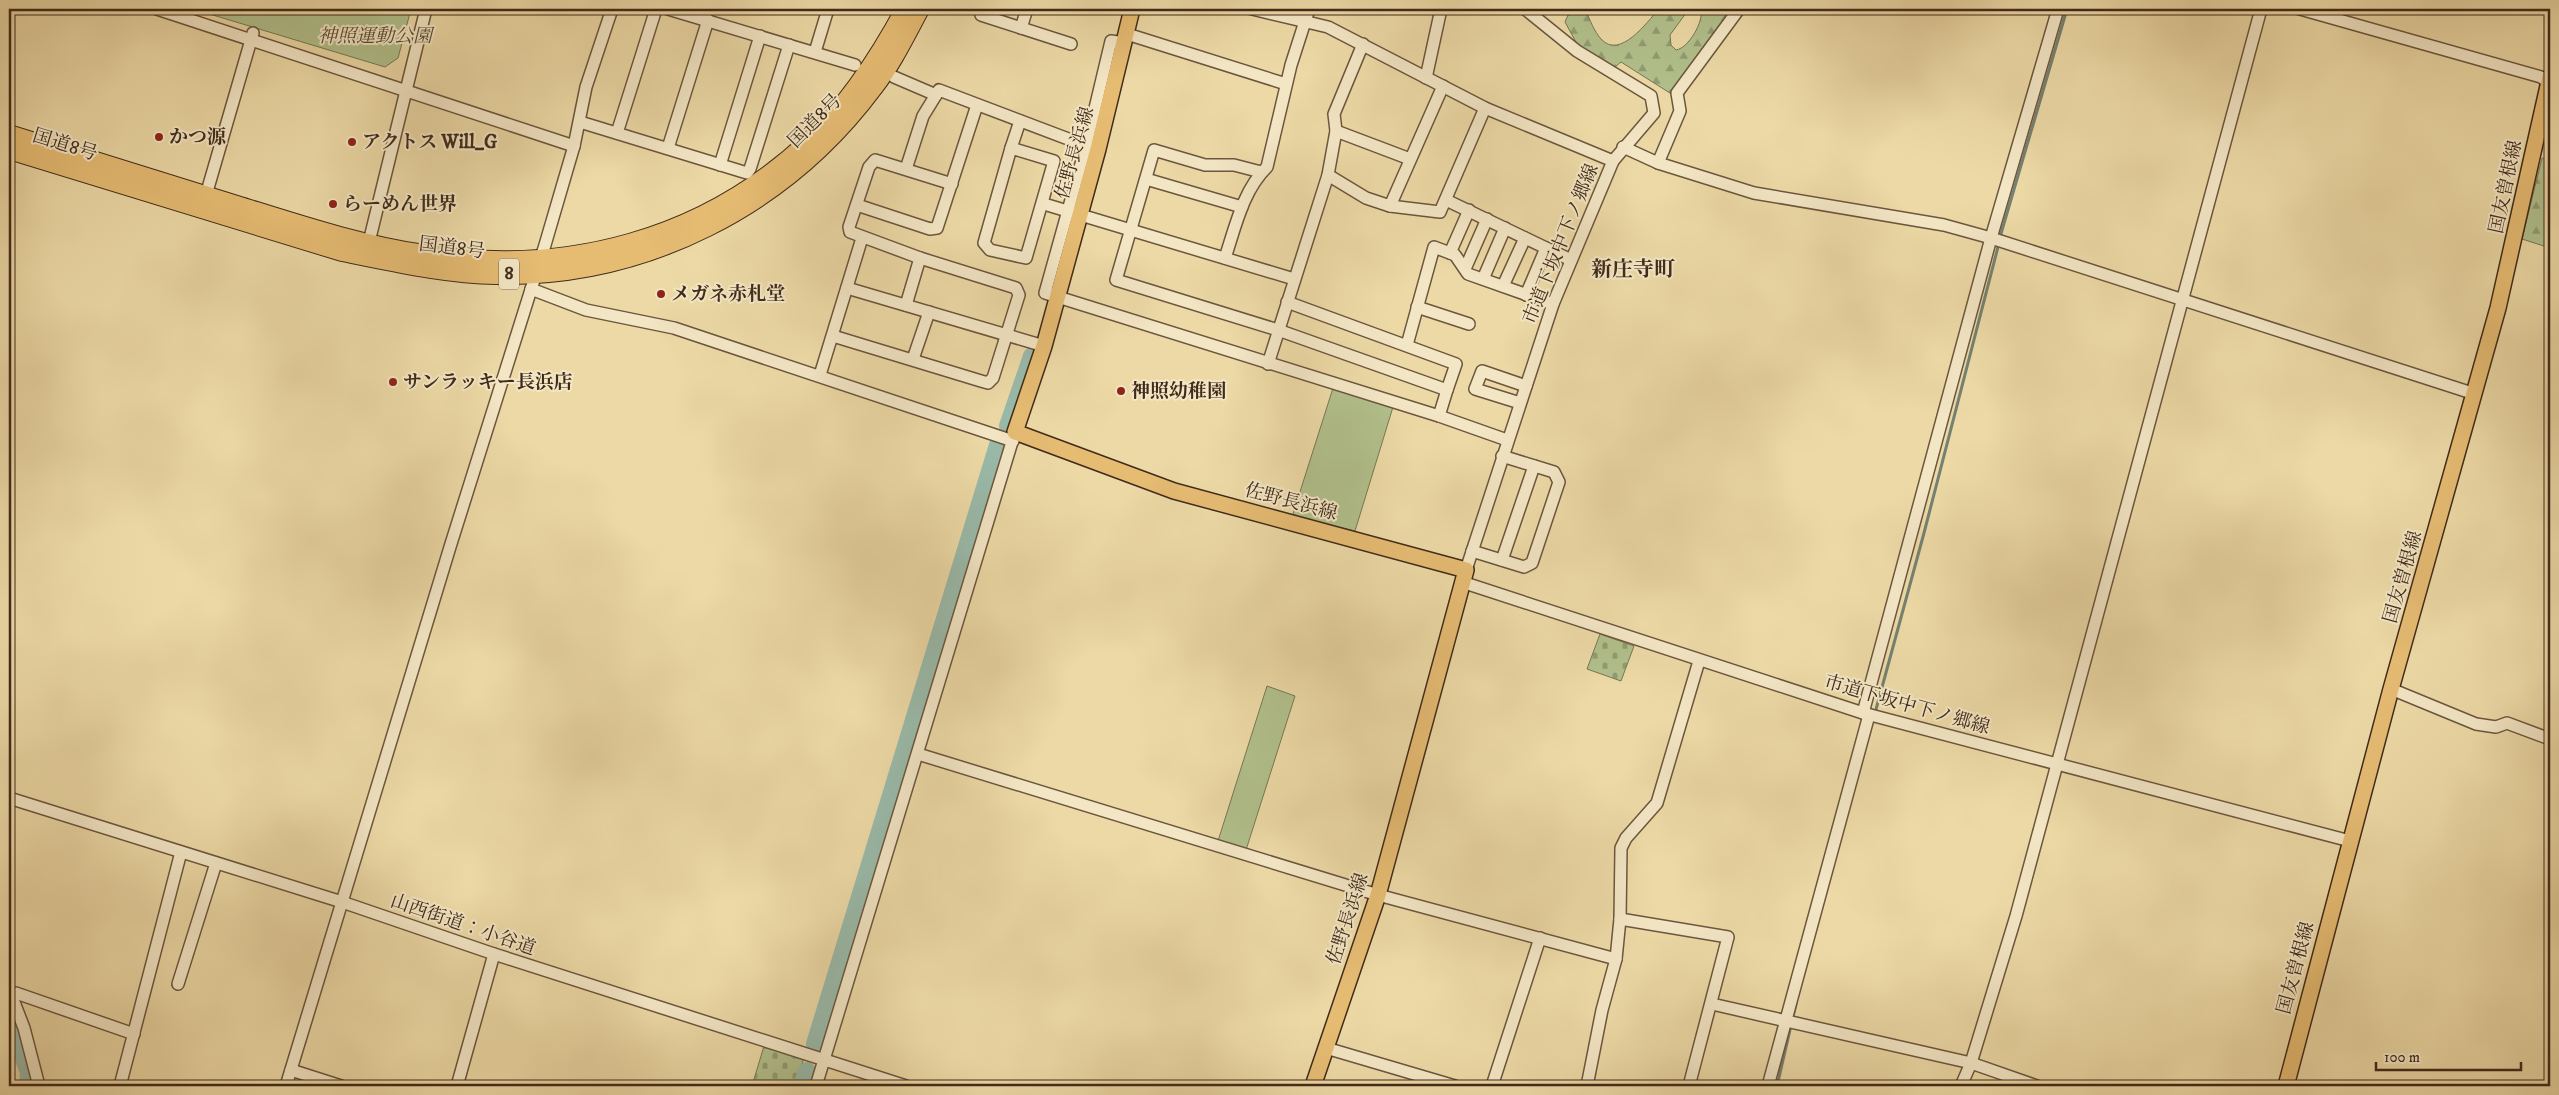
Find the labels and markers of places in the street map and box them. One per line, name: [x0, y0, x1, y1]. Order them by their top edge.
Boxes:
place label: かつ源: [169, 126, 226, 149]
marker: かつ源: [153, 131, 165, 143]
place label: アクトス Will_G: [362, 131, 498, 154]
marker: アクトス Will_G: [346, 136, 358, 148]
place label: らーめん世界: [343, 193, 457, 216]
marker: らーめん世界: [327, 198, 339, 210]
place label: メガネ赤札堂: [671, 283, 785, 306]
marker: メガネ赤札堂: [655, 288, 667, 300]
place label: サンラッキー長浜店: [403, 371, 573, 394]
marker: サンラッキー長浜店: [387, 376, 399, 388]
place label: 神照幼稚園: [1131, 380, 1226, 403]
marker: 神照幼稚園: [1115, 385, 1127, 397]

